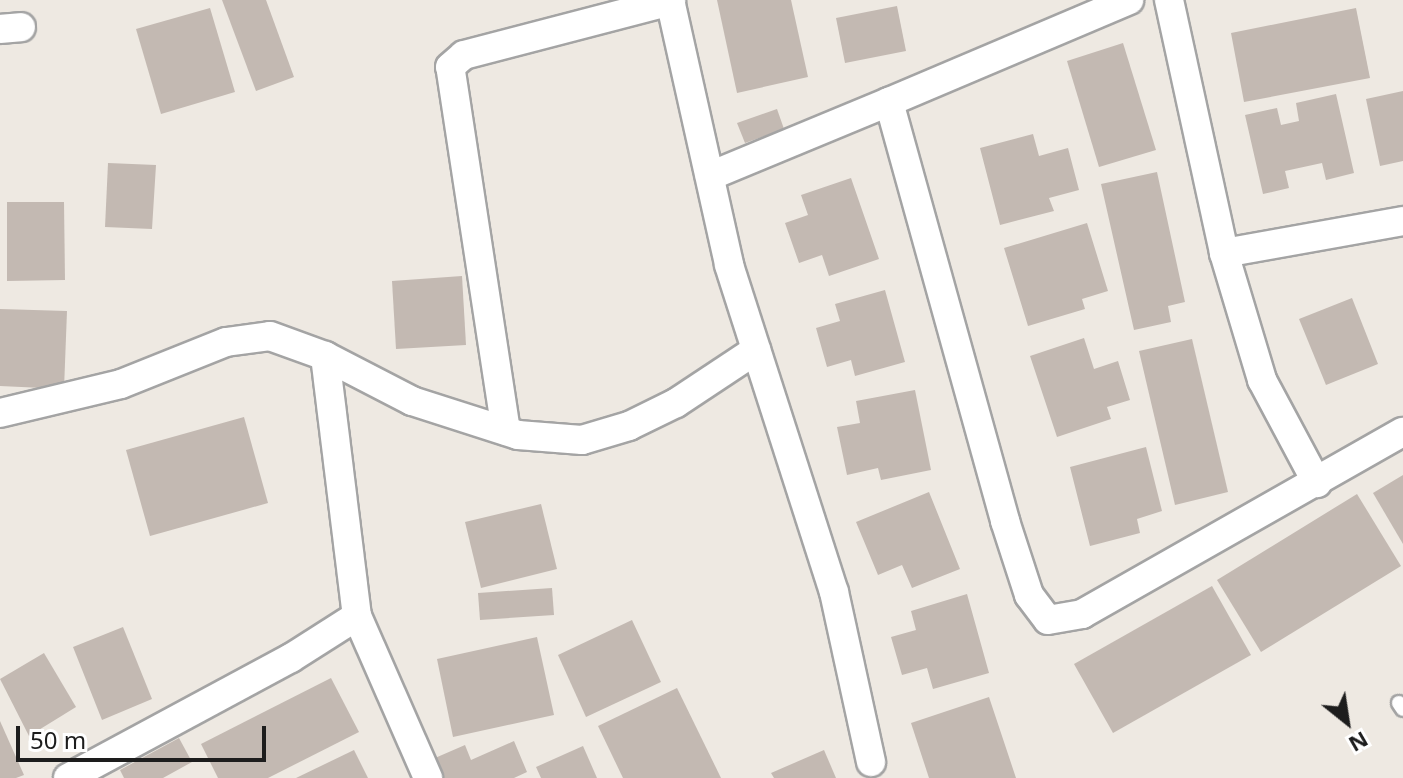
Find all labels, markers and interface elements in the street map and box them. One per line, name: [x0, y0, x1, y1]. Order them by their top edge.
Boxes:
north arrow: [1307, 682, 1387, 762]
scale bar: [20, 710, 270, 760]
text: 50 m: [30, 723, 86, 756]
text: N: [1344, 725, 1374, 760]

